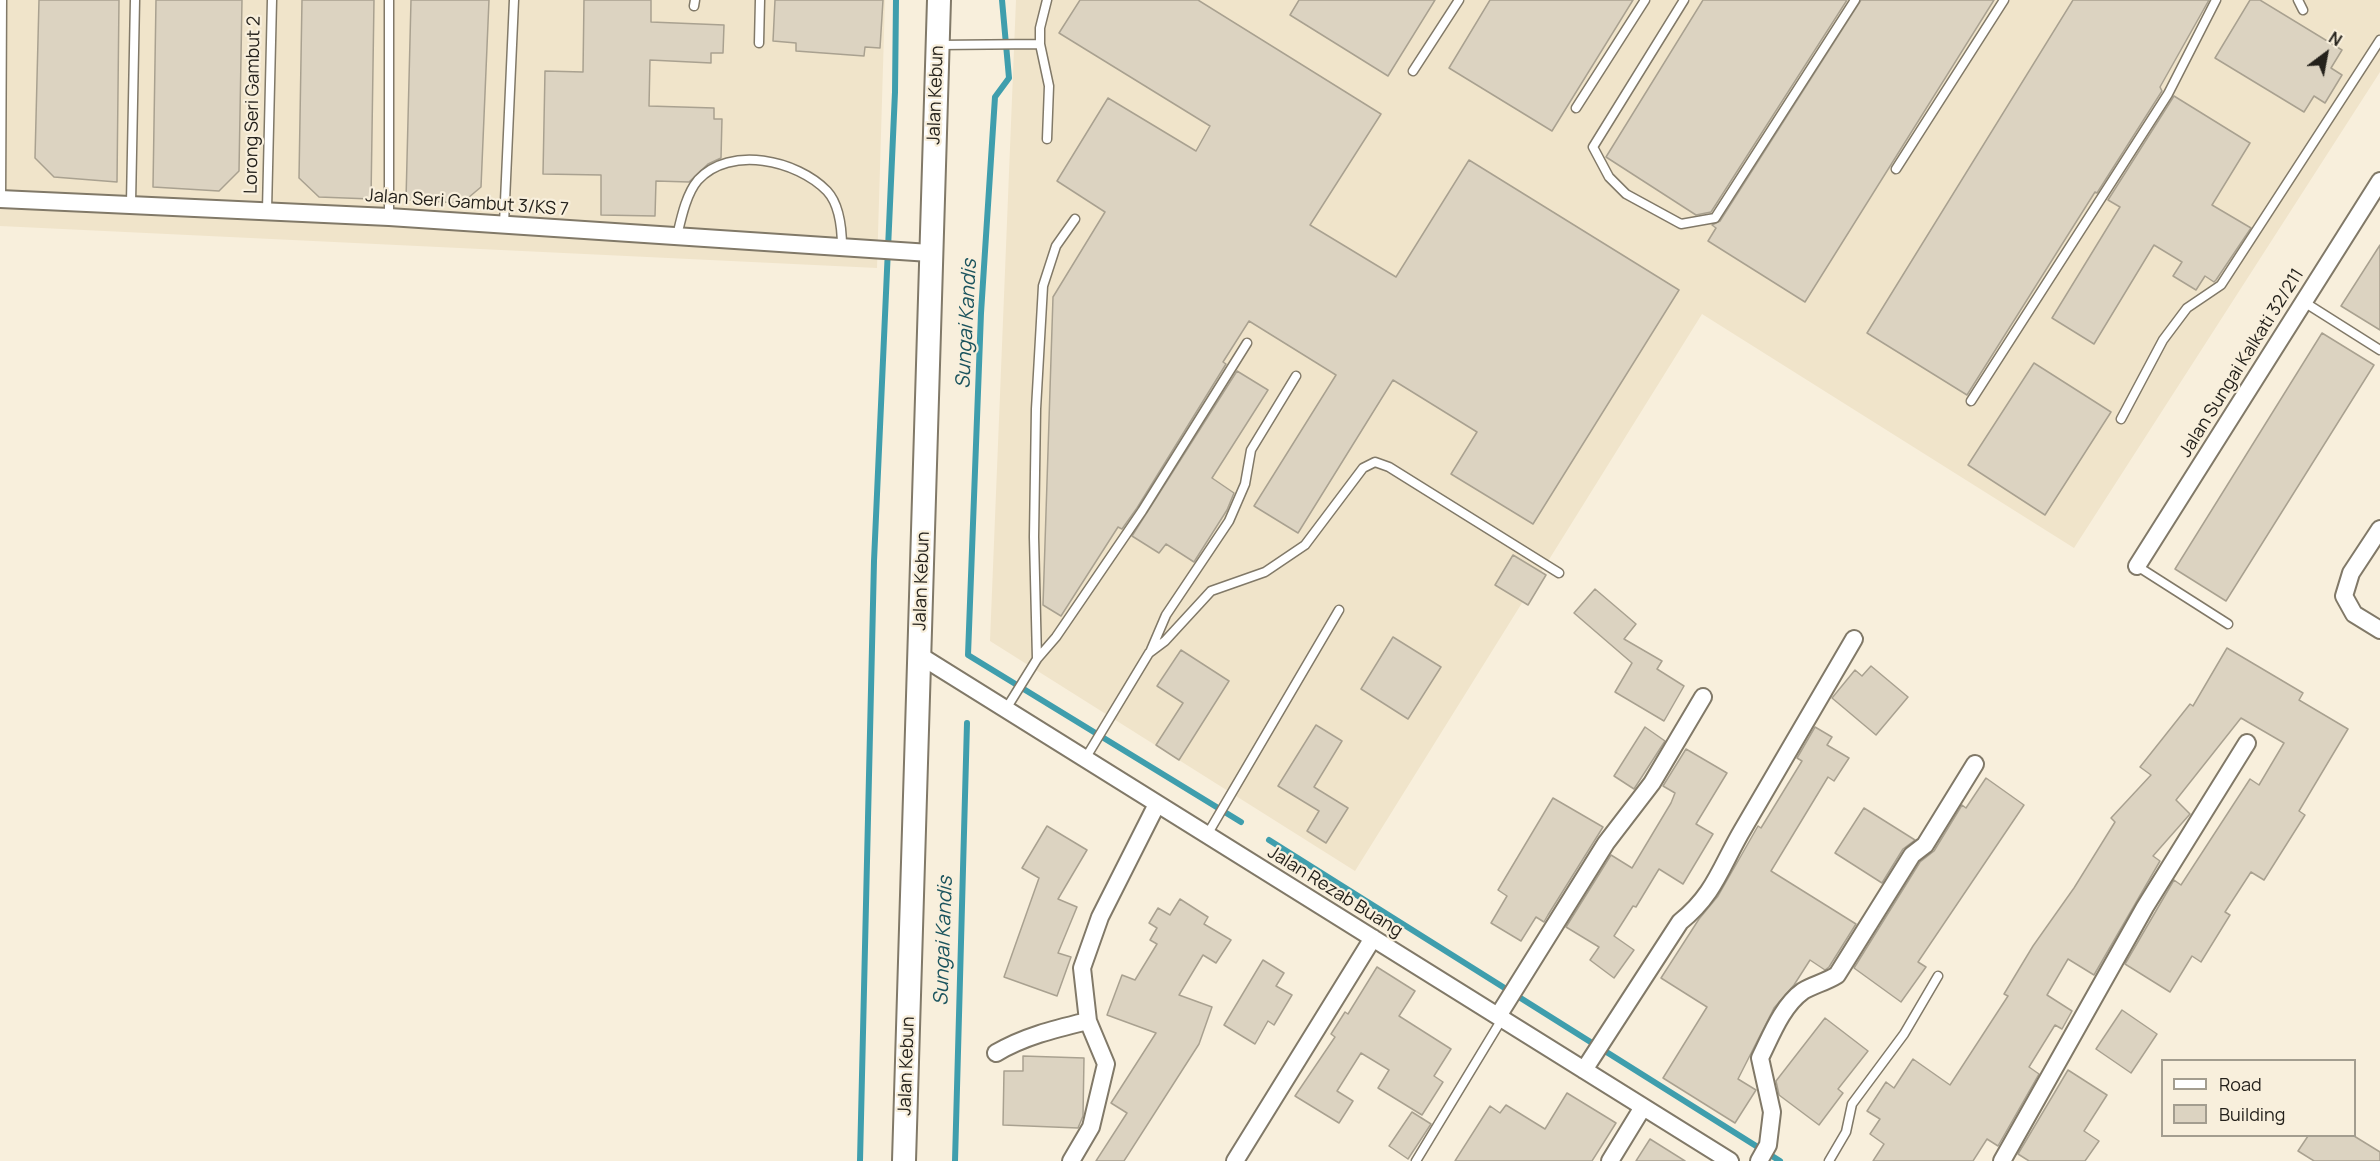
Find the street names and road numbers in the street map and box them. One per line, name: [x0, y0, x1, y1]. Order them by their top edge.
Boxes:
street label: Lorong Seri Gambut 2: [241, 16, 265, 194]
street label: Jalan Kebun: [923, 45, 949, 145]
street label: Jalan Seri Gambut 3/KS 7: [365, 185, 569, 221]
street label: Jalan Sungai Kalkati 32/211: [2175, 265, 2309, 461]
street label: Jalan Kebun: [909, 531, 935, 631]
street label: Jalan Rezab Buang: [1264, 842, 1406, 942]
street label: Jalan Kebun: [894, 1016, 920, 1116]

